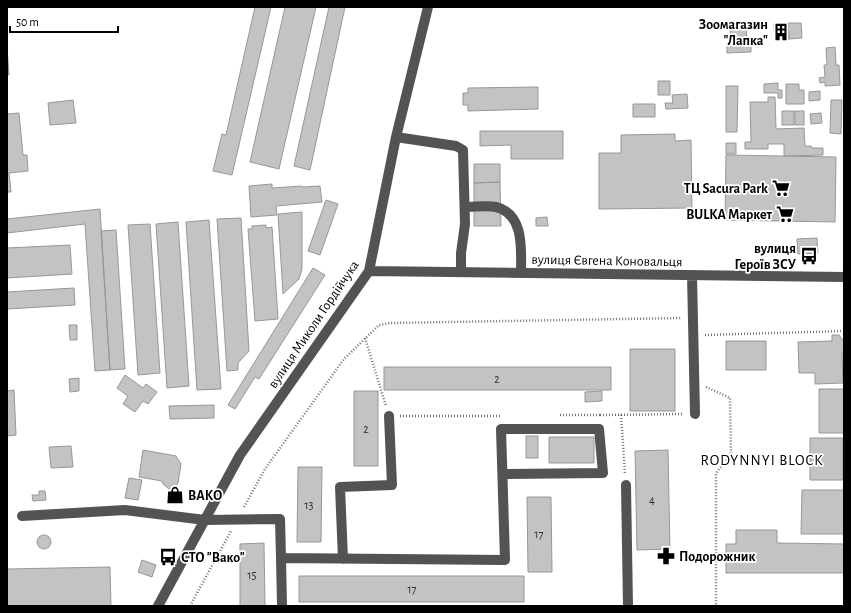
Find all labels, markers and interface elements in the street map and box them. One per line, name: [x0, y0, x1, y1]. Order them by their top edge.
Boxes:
scale bar: [10, 8, 118, 34]
text: 50 m: [16, 16, 39, 28]
place label: Зоомагазин "Лапка": [699, 18, 768, 48]
building icon: Зоомагазин "Лапка": [771, 22, 791, 42]
supermarket icon: ТЦ Sacura Park: [771, 178, 791, 198]
place label: ТЦ Sacura Park: [684, 182, 768, 196]
supermarket icon: BULKA Маркет: [775, 204, 795, 224]
place label: BULKA Маркет: [686, 208, 773, 222]
place label: вулиця Героїв ЗСУ: [735, 242, 797, 272]
bus stop icon: вулиця Героїв ЗСУ: [799, 246, 819, 266]
street label: вулиця Євгена Коновальця: [531, 253, 683, 269]
street label: вулиця Миколи Гордійчука: [266, 258, 362, 391]
house number: 2: [494, 373, 500, 385]
house number: 2: [363, 423, 369, 435]
district label: RODYNNYI BLOCK: [700, 453, 824, 468]
shop icon: ВАКО: [165, 485, 185, 505]
place label: ВАКО: [188, 489, 222, 503]
house number: 4: [649, 494, 655, 506]
house number: 13: [304, 499, 314, 511]
house number: 17: [534, 528, 544, 540]
pharmacy icon: Подорожник: [656, 546, 676, 566]
bus stop icon: СТО "Вако": [158, 547, 178, 567]
place label: Подорожник: [679, 550, 755, 564]
place label: СТО "Вако": [181, 551, 245, 565]
house number: 15: [247, 569, 257, 581]
house number: 17: [407, 583, 417, 595]

